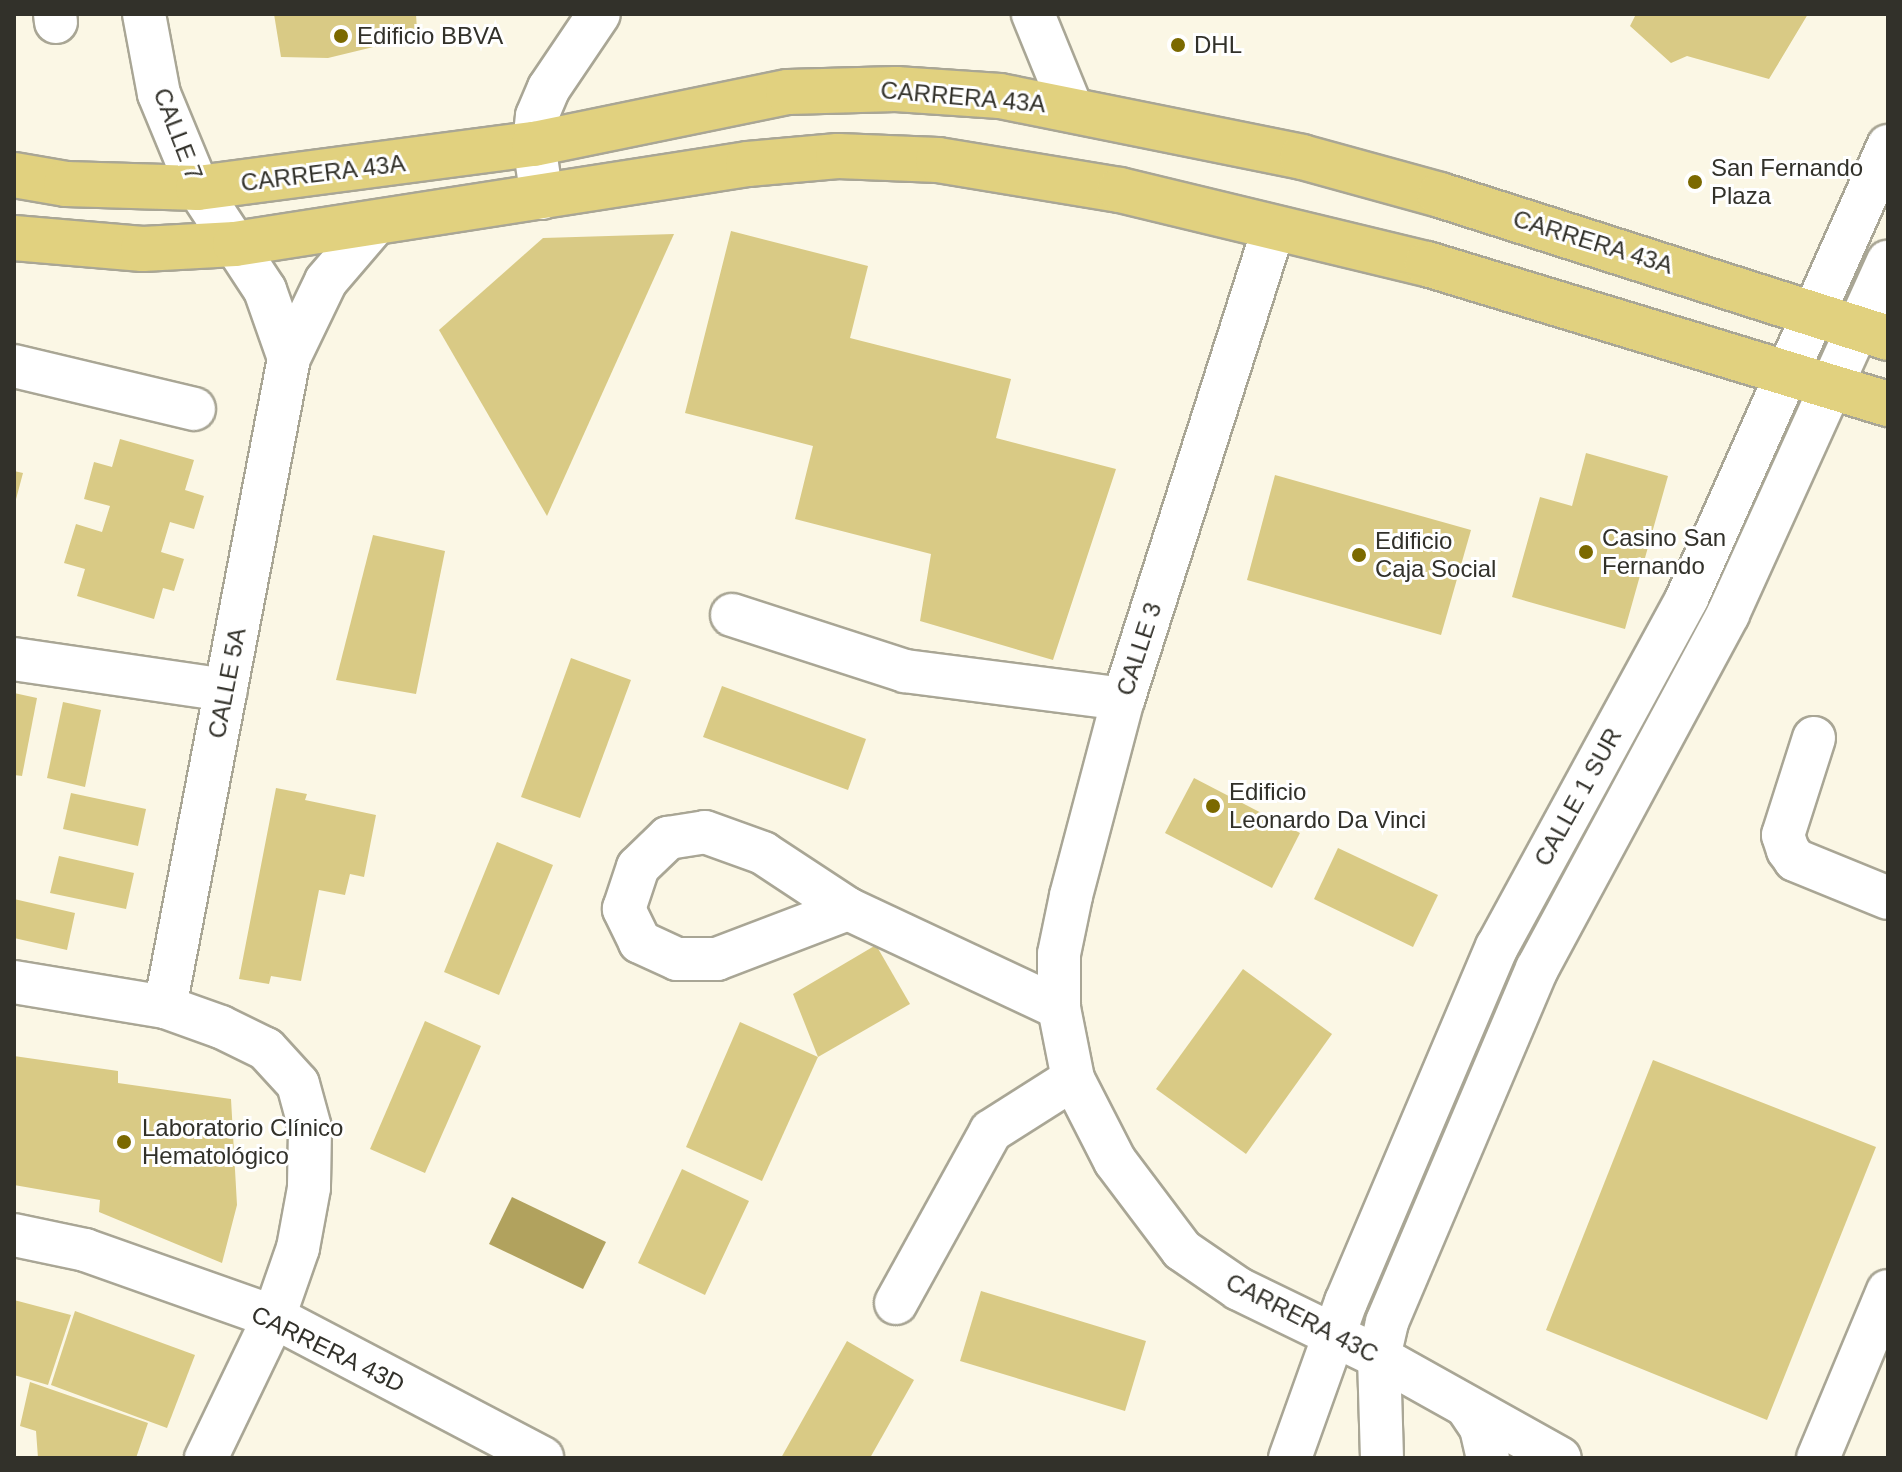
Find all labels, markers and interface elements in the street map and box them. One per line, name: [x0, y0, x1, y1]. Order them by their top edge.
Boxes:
place label: Edificio BBVA: [357, 22, 503, 50]
marker: Edificio BBVA: [332, 27, 350, 45]
place label: DHL: [1194, 31, 1242, 59]
marker: DHL: [1169, 36, 1187, 54]
street label: CARRERA 43A: [879, 75, 1047, 119]
street label: CALLE 7: [147, 84, 209, 184]
street label: CARRERA 43A: [239, 149, 407, 197]
place label: San Fernando Plaza: [1711, 154, 1863, 210]
marker: San Fernando Plaza: [1686, 173, 1704, 191]
street label: CARRERA 43A: [1509, 204, 1677, 280]
place label: Casino San Fernando: [1602, 524, 1726, 580]
place label: Edificio Caja Social: [1375, 527, 1496, 583]
marker: Casino San Fernando: [1577, 543, 1595, 561]
marker: Edificio Caja Social: [1350, 546, 1368, 564]
street label: CALLE 3: [1110, 599, 1168, 699]
street label: CALLE 5A: [202, 625, 252, 741]
street label: CALLE 1 SUR: [1528, 723, 1628, 871]
place label: Edificio Leonardo Da Vinci: [1229, 778, 1426, 834]
marker: Edificio Leonardo Da Vinci: [1204, 797, 1222, 815]
place label: Laboratorio Clínico Hematológico: [142, 1114, 343, 1170]
marker: Laboratorio Clínico Hematológico: [113, 1131, 135, 1153]
street label: CARRERA 43C: [1221, 1267, 1383, 1369]
street label: CARRERA 43D: [246, 1299, 410, 1399]

